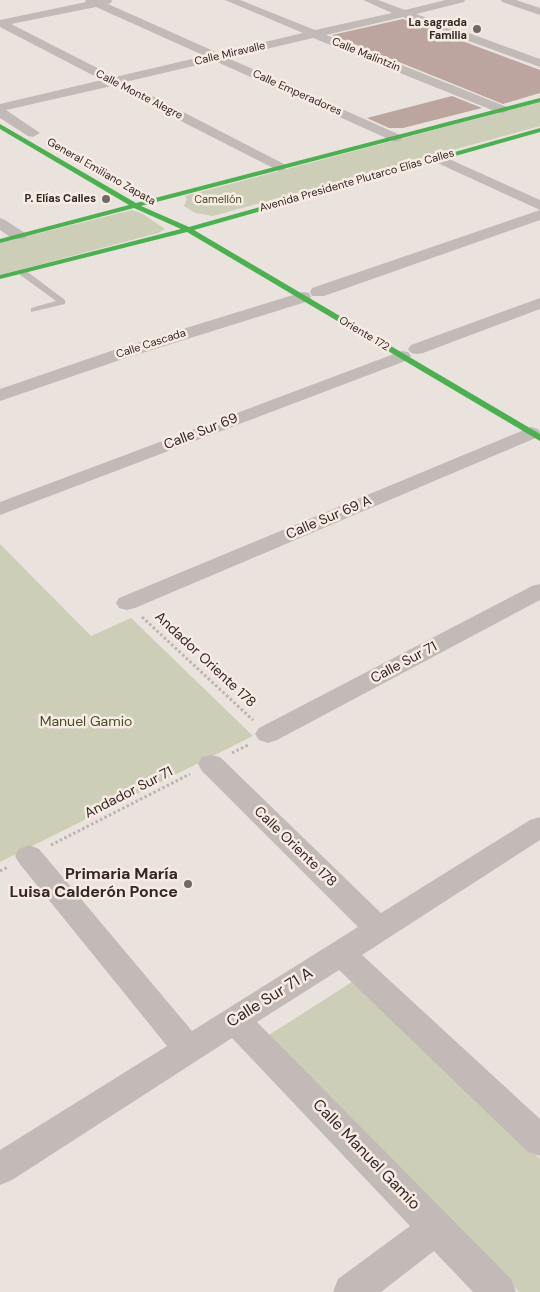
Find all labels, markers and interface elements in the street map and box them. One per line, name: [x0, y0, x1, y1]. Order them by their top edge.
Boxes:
place label: La sagrada Familia: [408, 16, 467, 42]
marker: La sagrada Familia: [471, 23, 483, 35]
street label: Calle Malintzin: [330, 35, 402, 75]
street label: Calle Miravalle: [193, 39, 267, 69]
street label: Calle Monte Alegre: [93, 67, 185, 123]
street label: Calle Emperadores: [250, 67, 344, 119]
street label: General Emiliano Zapata: [44, 136, 158, 208]
street label: Avenida Presidente Plutarco Elías Calles: [258, 147, 456, 215]
place label: P. Elías Calles: [25, 192, 96, 206]
marker: P. Elías Calles: [100, 193, 112, 205]
park label: Camellón: [194, 193, 242, 207]
street label: Oriente 172: [336, 314, 392, 354]
street label: Calle Cascada: [114, 327, 188, 361]
street label: Calle Sur 69: [162, 410, 240, 454]
street label: Calle Sur 69 A: [284, 493, 374, 543]
street label: Andador Oriente 178: [151, 609, 259, 711]
street label: Calle Sur 71: [368, 639, 440, 687]
park label: Manuel Gamio: [40, 714, 132, 730]
street label: Andador Sur 71: [82, 764, 176, 822]
street label: Calle Oriente 178: [250, 803, 340, 891]
place label: Primaria María Luisa Calderón Ponce: [9, 865, 178, 903]
marker: Primaria María Luisa Calderón Ponce: [182, 878, 194, 890]
street label: Calle Sur 71 A: [223, 964, 317, 1032]
street label: Calle Manuel Gamio: [308, 1096, 424, 1214]

